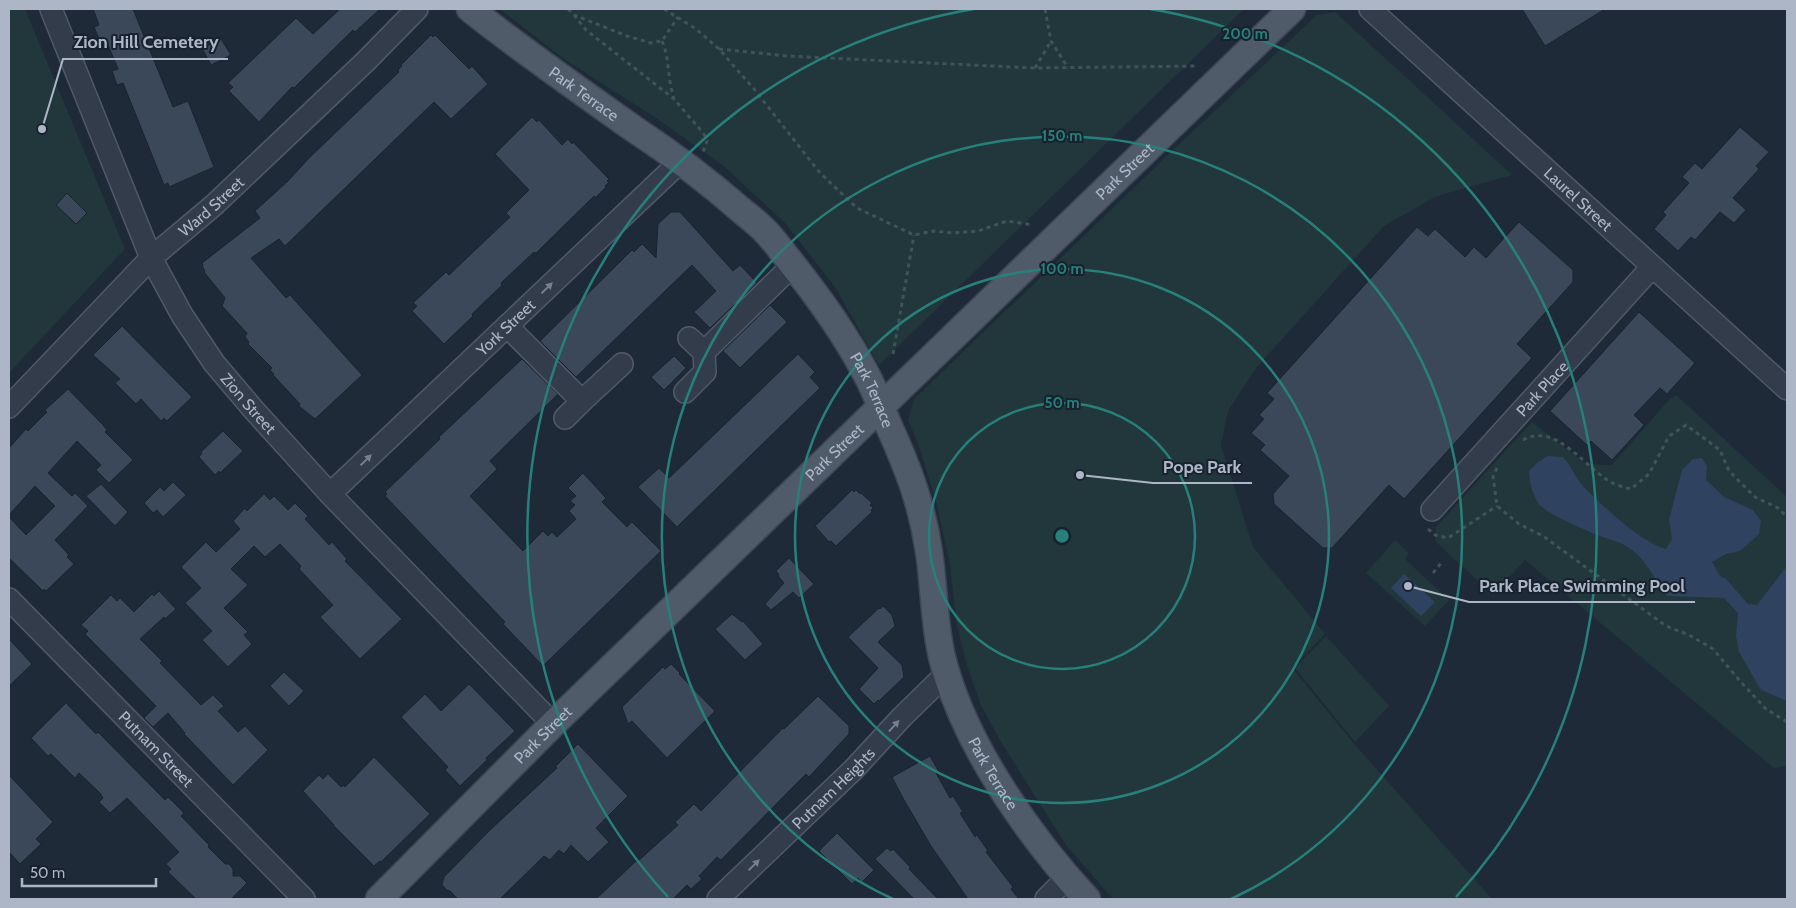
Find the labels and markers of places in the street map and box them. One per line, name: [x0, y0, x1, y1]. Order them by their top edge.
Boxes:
callout: Zion Hill Cemetery: [63, 26, 228, 59]
callout: Pope Park: [1153, 450, 1252, 483]
centre of rings: [1053, 527, 1071, 545]
callout: Park Place Swimming Pool: [1469, 569, 1695, 602]

